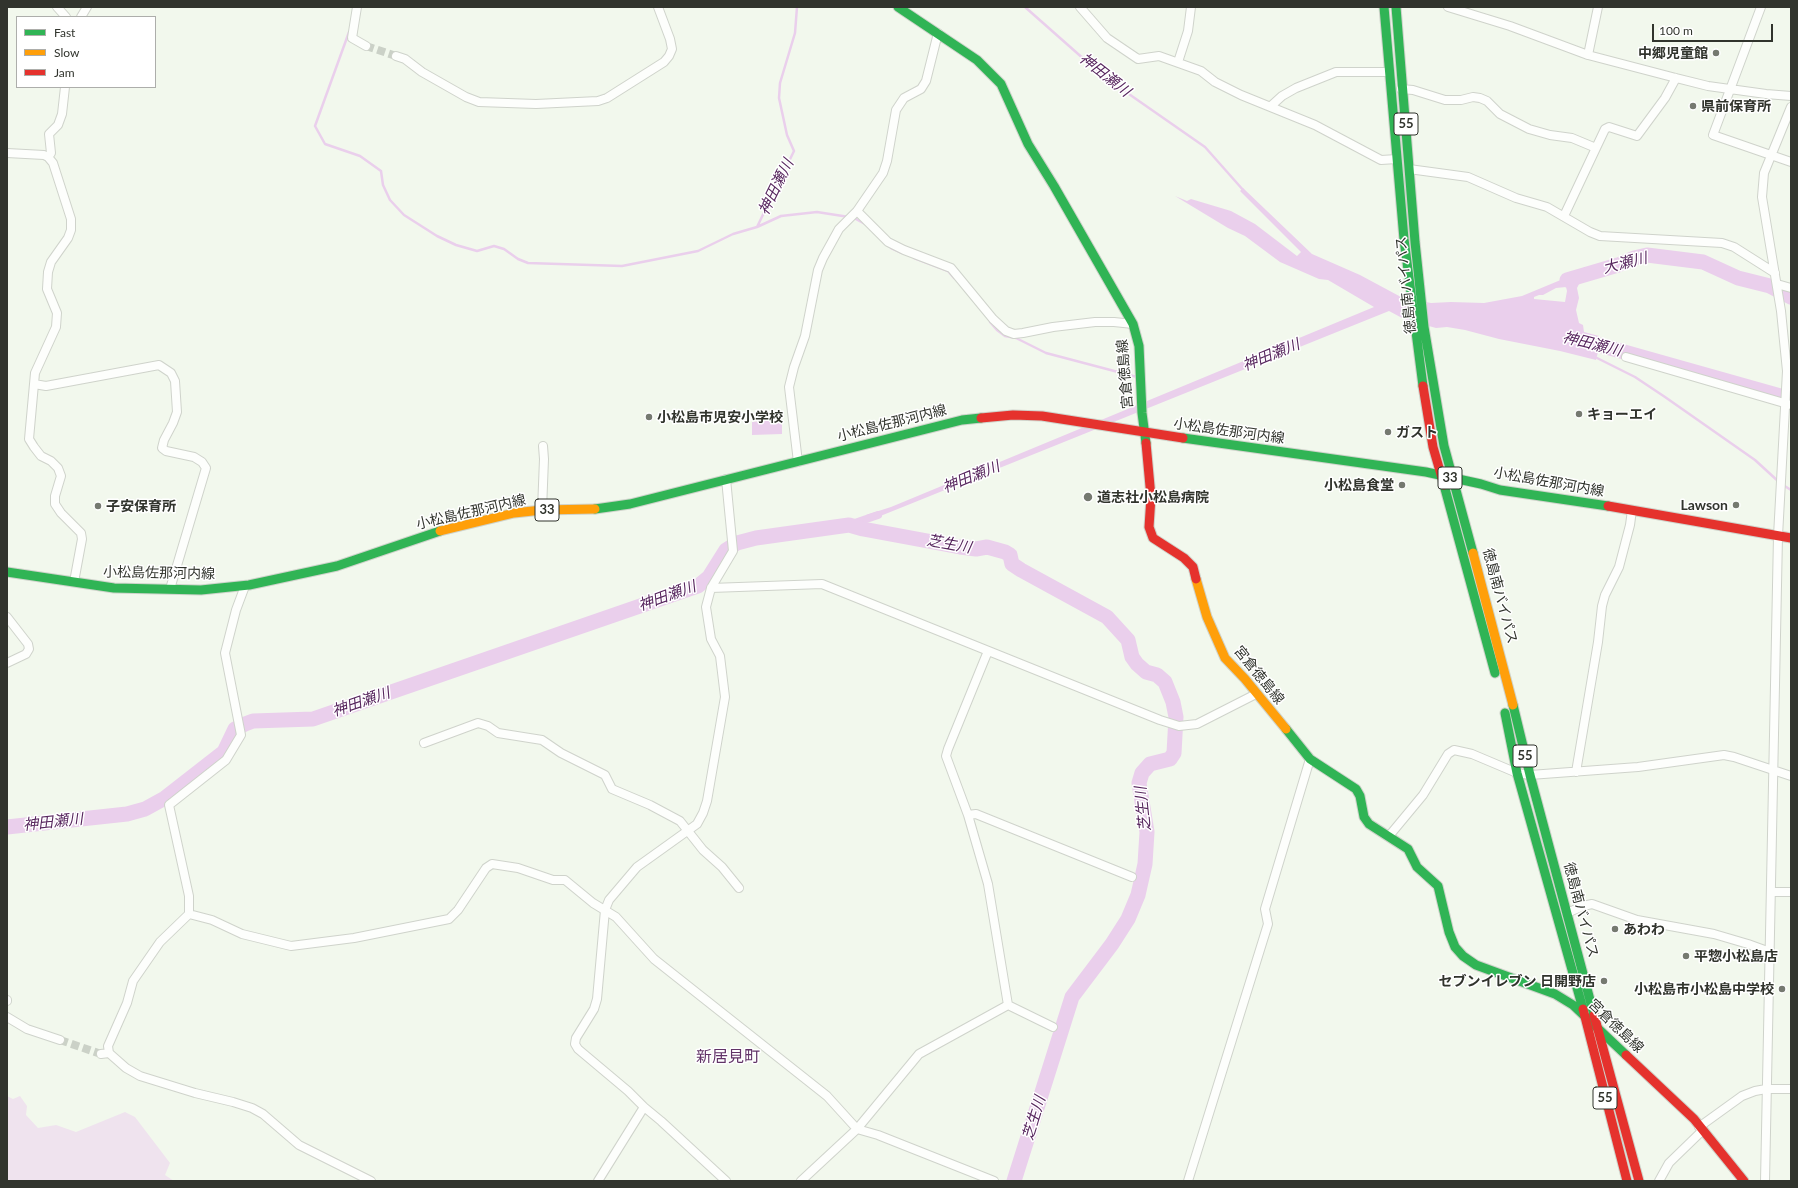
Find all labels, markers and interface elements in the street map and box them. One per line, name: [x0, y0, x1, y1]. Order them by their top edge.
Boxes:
legend: [16, 16, 156, 88]
scale bar: [1654, 16, 1775, 42]
text: 100 m: [1659, 23, 1693, 38]
text: Fast: [54, 25, 75, 40]
text: Slow: [54, 45, 79, 60]
place label: 中郷児童館: [1638, 45, 1708, 61]
marker: 中郷児童館: [1711, 48, 1721, 58]
water label: 神田瀬川: [1076, 49, 1134, 101]
text: Jam: [54, 65, 75, 80]
place label: 県前保育所: [1701, 98, 1771, 114]
marker: 県前保育所: [1688, 101, 1698, 111]
road number: 55: [1394, 113, 1418, 135]
water label: 神田瀬川: [755, 156, 797, 218]
street label: 徳島南バイパス: [1393, 235, 1419, 335]
water label: 大瀬川: [1601, 249, 1649, 277]
water label: 神田瀬川: [1561, 328, 1623, 360]
water label: 神田瀬川: [1240, 335, 1302, 375]
street label: 宮倉徳島線: [1114, 338, 1136, 410]
street label: 小松島佐那河内線: [836, 401, 948, 445]
place label: キョーエイ: [1587, 406, 1657, 422]
place label: 小松島市児安小学校: [657, 409, 783, 425]
marker: キョーエイ: [1574, 409, 1584, 419]
marker: 小松島市児安小学校: [644, 412, 654, 422]
street label: 小松島佐那河内線: [1172, 415, 1286, 447]
place label: ガスト: [1396, 424, 1438, 440]
marker: ガスト: [1383, 427, 1393, 437]
water label: 神田瀬川: [940, 457, 1002, 497]
street label: 小松島佐那河内線: [1492, 464, 1606, 500]
road number: 33: [1438, 467, 1462, 489]
place label: 小松島食堂: [1324, 477, 1394, 493]
marker: 小松島食堂: [1397, 480, 1407, 490]
place label: 道志社小松島病院: [1097, 489, 1209, 505]
street label: 小松島佐那河内線: [415, 491, 527, 533]
marker: 道志社小松島病院: [1082, 491, 1094, 503]
place label: Lawson: [1680, 497, 1728, 513]
place label: 子安保育所: [106, 498, 176, 514]
road number: 33: [535, 499, 559, 521]
marker: Lawson: [1731, 500, 1741, 510]
marker: 子安保育所: [93, 501, 103, 511]
water label: 芝生川: [925, 531, 973, 557]
street label: 徳島南バイパス: [1479, 546, 1521, 646]
street label: 小松島佐那河内線: [103, 564, 215, 582]
water label: 神田瀬川: [636, 577, 698, 615]
street label: 宮倉徳島線: [1230, 643, 1288, 707]
water label: 神田瀬川: [330, 684, 392, 720]
road number: 55: [1513, 745, 1537, 767]
water label: 芝生川: [1132, 786, 1154, 832]
water label: 神田瀬川: [22, 810, 84, 834]
street label: 徳島南バイパス: [1560, 860, 1602, 960]
place label: あわわ: [1623, 921, 1665, 937]
marker: あわわ: [1610, 924, 1620, 934]
place label: 平惣小松島店: [1694, 948, 1778, 964]
marker: 平惣小松島店: [1681, 951, 1691, 961]
place label: セブンイレブン 日開野店: [1439, 973, 1596, 989]
marker: セブンイレブン 日開野店: [1599, 976, 1609, 986]
place label: 小松島市小松島中学校: [1634, 981, 1774, 997]
marker: 小松島市小松島中学校: [1777, 984, 1787, 994]
street label: 宮倉徳島線: [1585, 996, 1647, 1056]
district label: 新居見町: [696, 1047, 760, 1067]
road number: 55: [1593, 1087, 1617, 1109]
water label: 芝生川: [1019, 1094, 1049, 1142]

